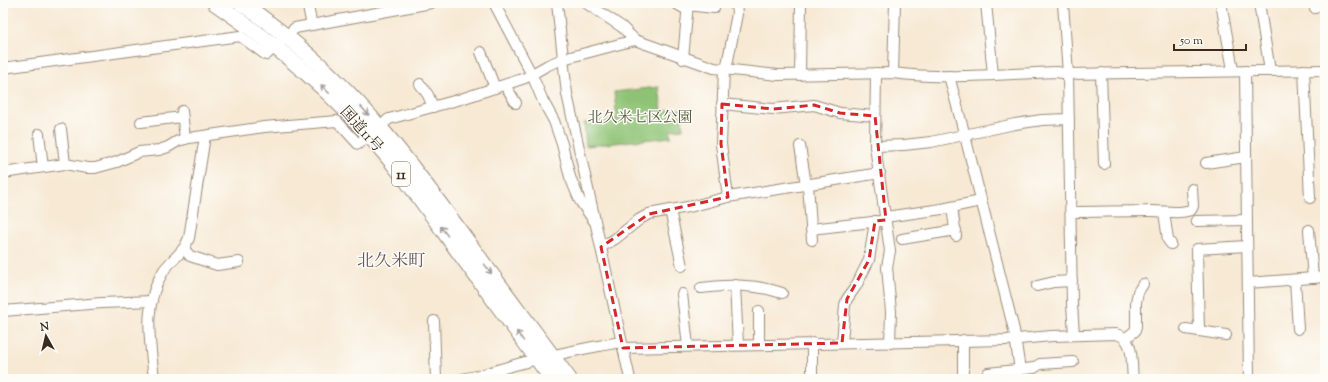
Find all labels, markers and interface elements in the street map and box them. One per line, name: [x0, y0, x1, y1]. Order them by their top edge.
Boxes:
scale bar: [1174, 26, 1246, 52]
text: 50 m: [1179, 32, 1203, 50]
one-way arrow: [320, 84, 329, 94]
street label: 国道11号: [335, 102, 387, 158]
one-way arrow: [361, 106, 370, 116]
park label: 北久米七区公園: [587, 108, 693, 129]
road number: 11: [392, 162, 410, 186]
one-way arrow: [440, 226, 448, 237]
district label: 北久米町: [357, 250, 425, 274]
one-way arrow: [484, 263, 492, 274]
north arrow: [26, 316, 66, 356]
text: N: [38, 319, 50, 336]
one-way arrow: [516, 331, 524, 342]

